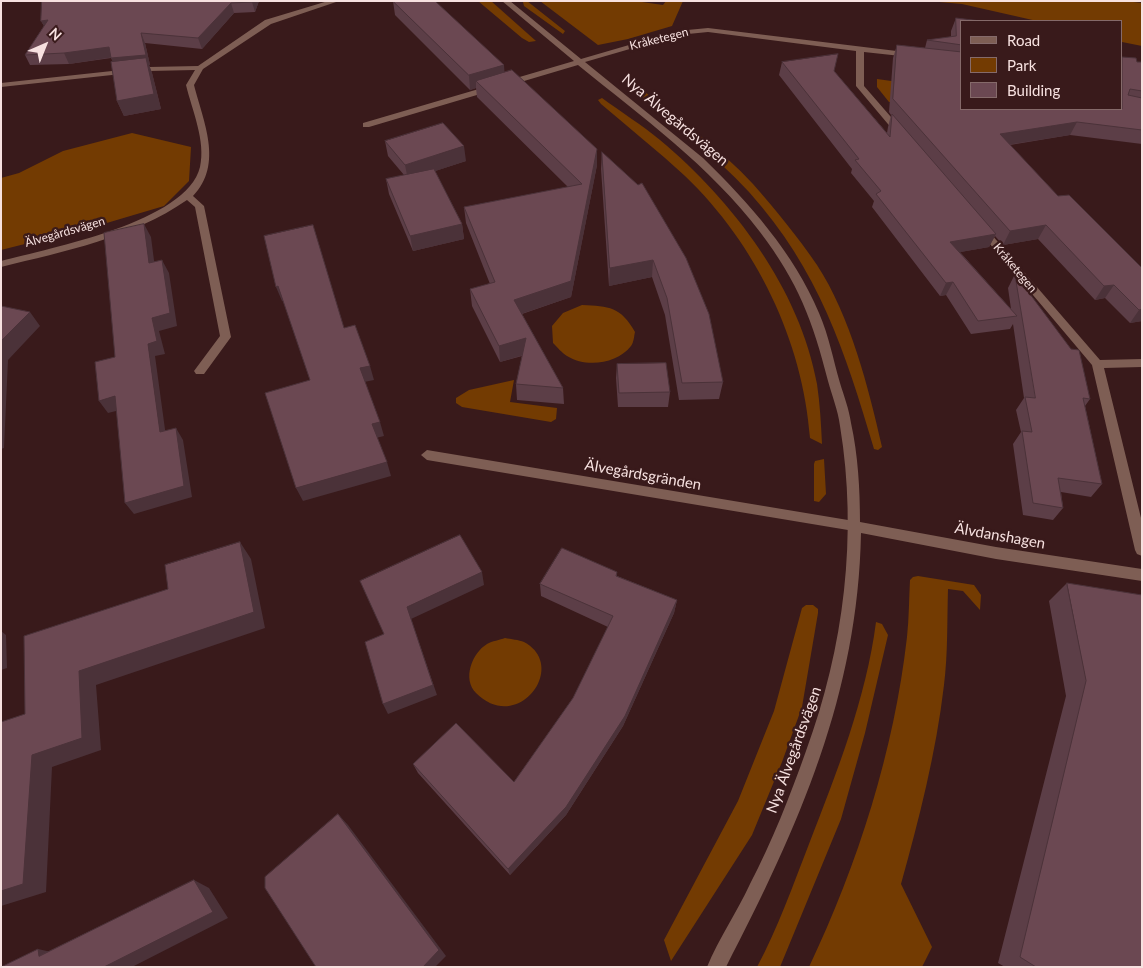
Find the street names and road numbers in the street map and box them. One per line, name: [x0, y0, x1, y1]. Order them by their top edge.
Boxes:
street label: Kråketegen: [628, 25, 690, 53]
street label: Nya Älvegårdsvägen: [618, 70, 732, 170]
street label: Älvegårdsvägen: [23, 214, 107, 250]
street label: Kråketegen: [990, 240, 1040, 296]
street label: Älvegårdsgränden: [583, 456, 703, 494]
street label: Älvdanshagen: [953, 519, 1047, 553]
street label: Nya Älvegårdsvägen: [763, 684, 825, 816]

